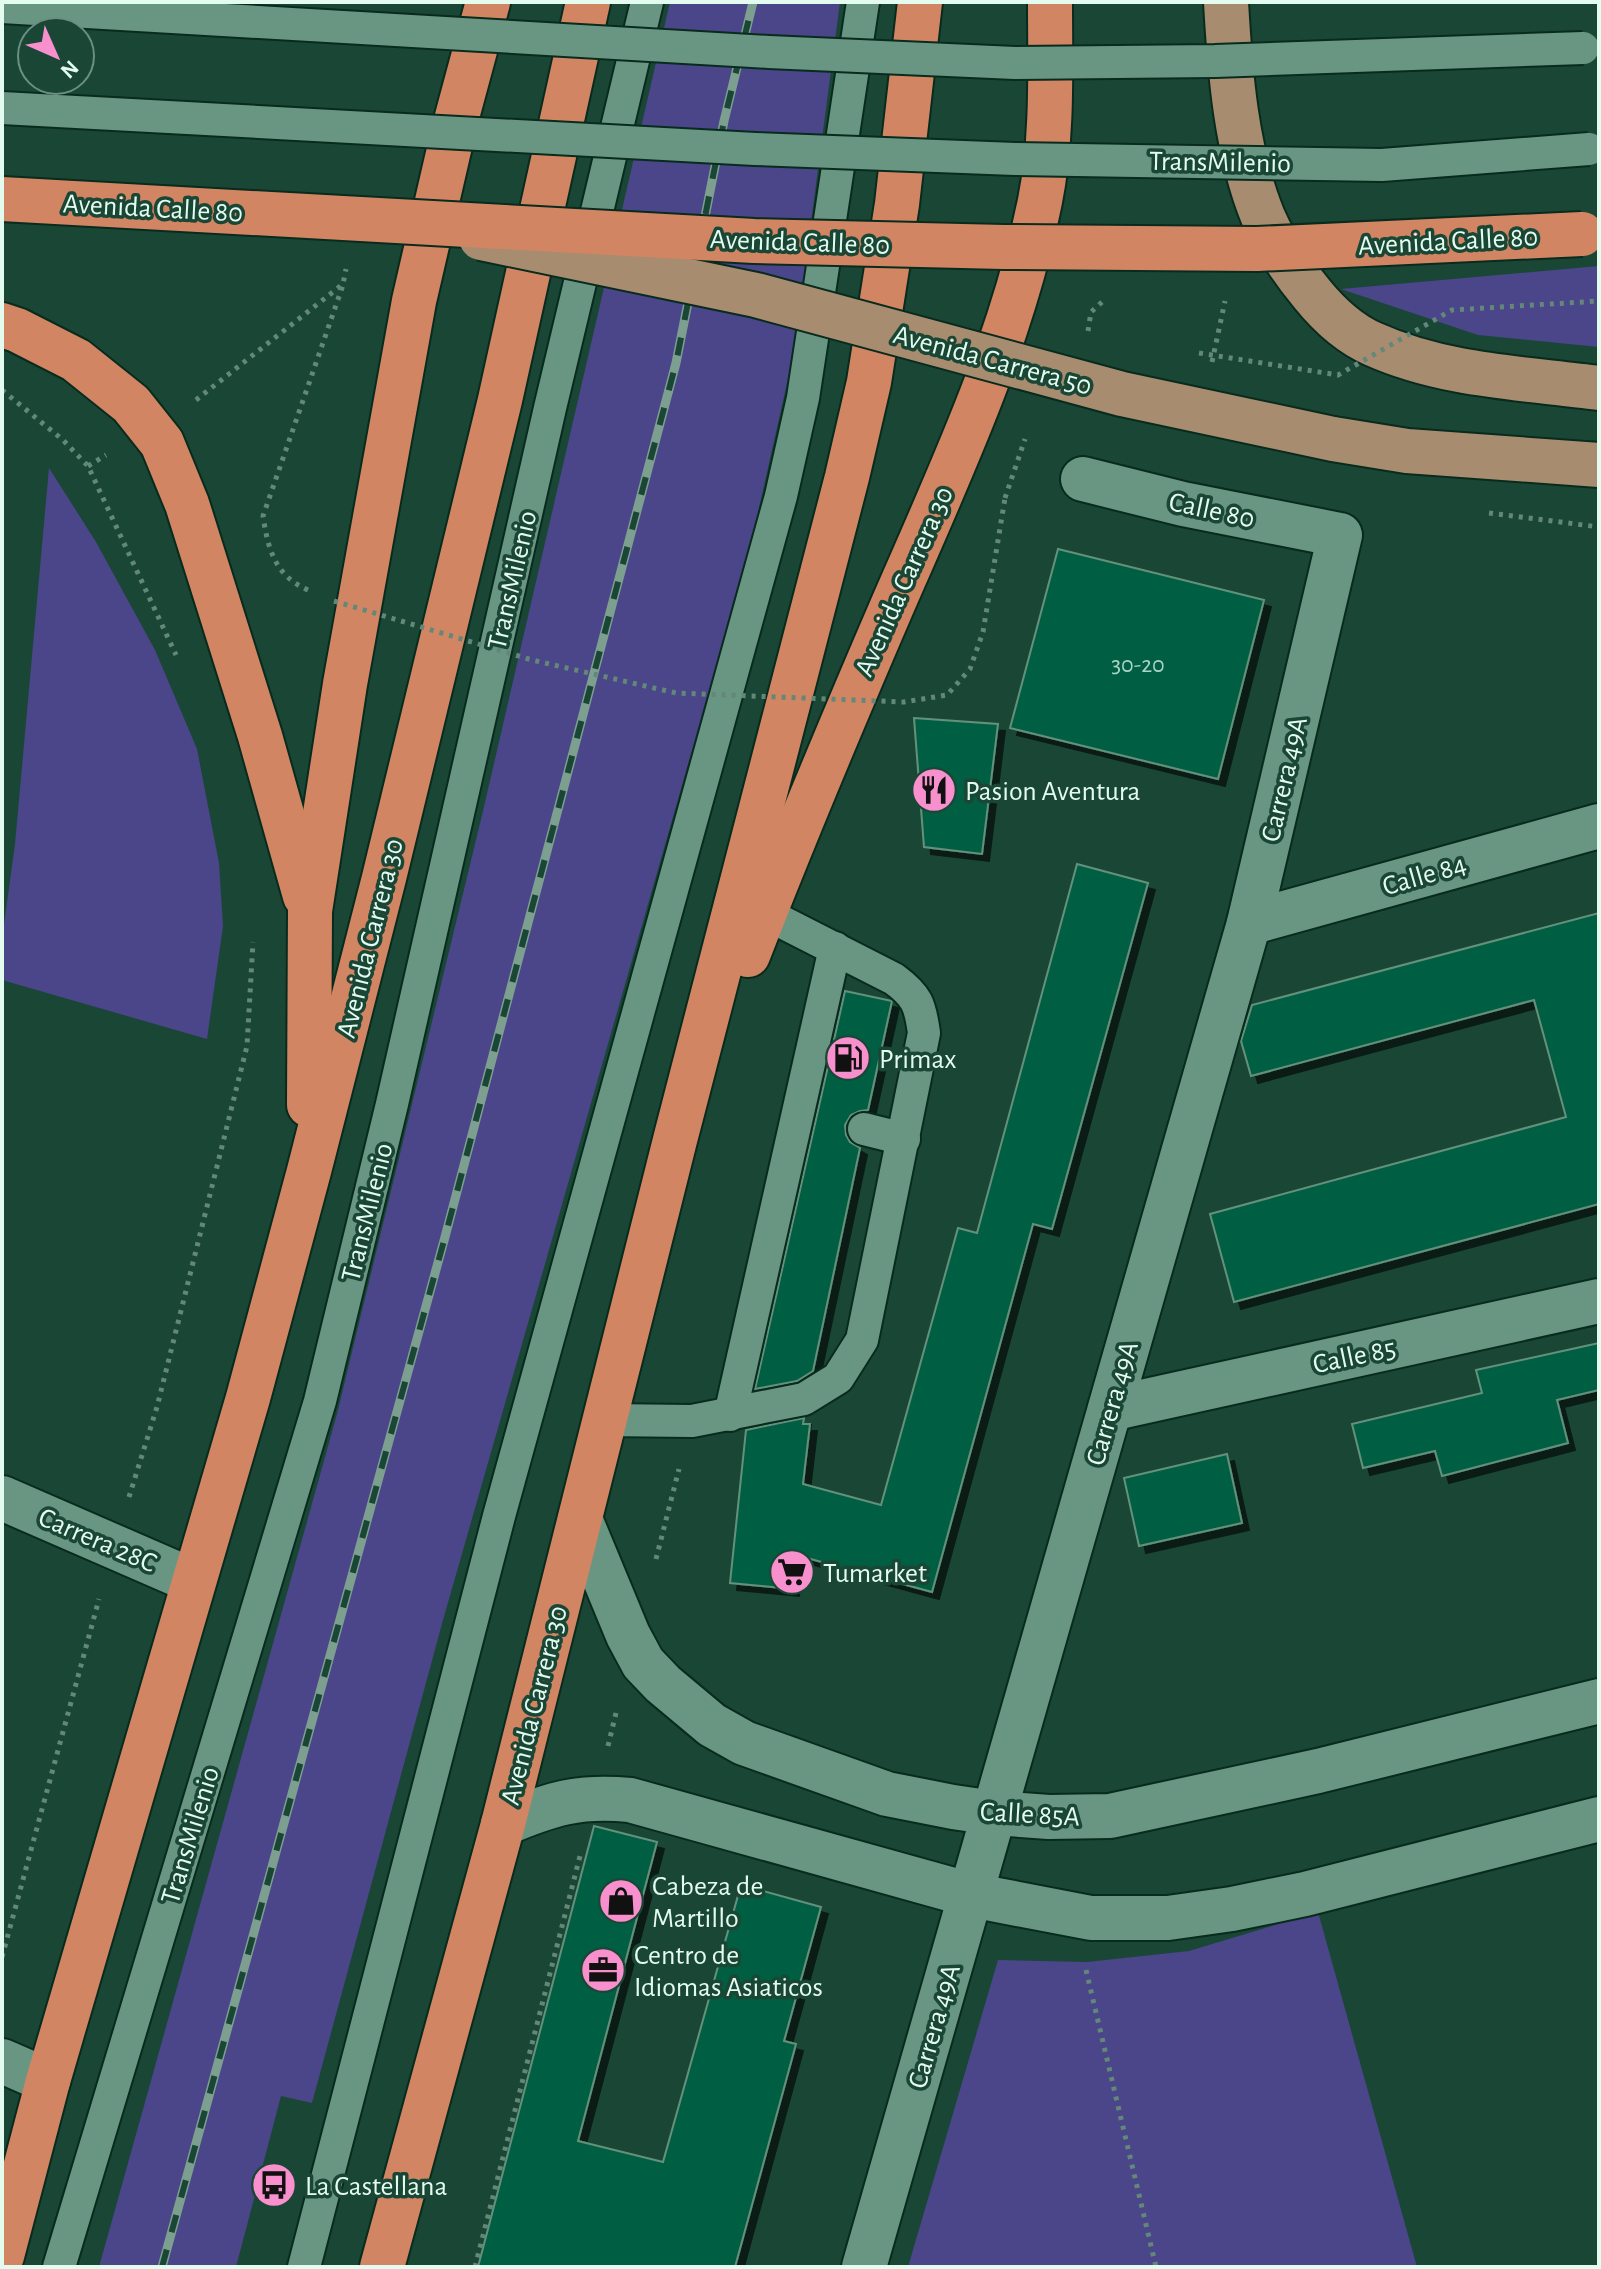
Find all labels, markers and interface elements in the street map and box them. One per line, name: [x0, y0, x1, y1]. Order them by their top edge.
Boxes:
north arrow: [16, 16, 96, 96]
text: N: [56, 56, 83, 83]
street label: TransMilenio: [1149, 148, 1291, 178]
street label: Avenida Calle 80: [62, 190, 244, 228]
street label: Avenida Calle 80: [1357, 223, 1539, 261]
street label: Avenida Calle 80: [709, 226, 890, 260]
street label: Avenida Carrera 50: [890, 321, 1095, 401]
street label: Avenida Carrera 30: [851, 483, 959, 681]
street label: Calle 80: [1166, 488, 1257, 534]
street label: TransMilenio: [483, 508, 543, 653]
house number: 30-20: [1111, 653, 1165, 677]
street label: Carrera 49A: [1257, 714, 1313, 845]
restaurant icon: Pasion Aventura: [910, 766, 958, 814]
place label: Pasion Aventura: [965, 778, 1141, 806]
street label: Avenida Carrera 30: [333, 836, 409, 1041]
street label: Calle 84: [1380, 851, 1470, 901]
fuel station icon: Primax: [824, 1034, 872, 1082]
place label: Primax: [879, 1046, 957, 1074]
street label: TransMilenio: [337, 1140, 399, 1285]
street label: Calle 85: [1310, 1335, 1398, 1379]
street label: Carrera 49A: [1082, 1338, 1144, 1469]
street label: Carrera 28C: [34, 1504, 160, 1578]
supermarket icon: Tumarket: [768, 1548, 816, 1596]
place label: Tumarket: [823, 1560, 927, 1588]
street label: Avenida Carrera 30: [497, 1603, 573, 1808]
street label: TransMilenio: [157, 1764, 225, 1907]
street label: Calle 85A: [979, 1798, 1081, 1832]
place label: Cabeza de Martillo: [652, 1873, 763, 1933]
shop icon: Cabeza de Martillo: [597, 1877, 645, 1925]
place label: Centro de Idiomas Asiaticos: [634, 1942, 823, 2002]
office icon: Centro de Idiomas Asiaticos: [579, 1946, 627, 1994]
street label: Carrera 49A: [904, 1961, 966, 2092]
bus stop icon: La Castellana: [250, 2161, 298, 2209]
place label: La Castellana: [305, 2173, 447, 2201]

